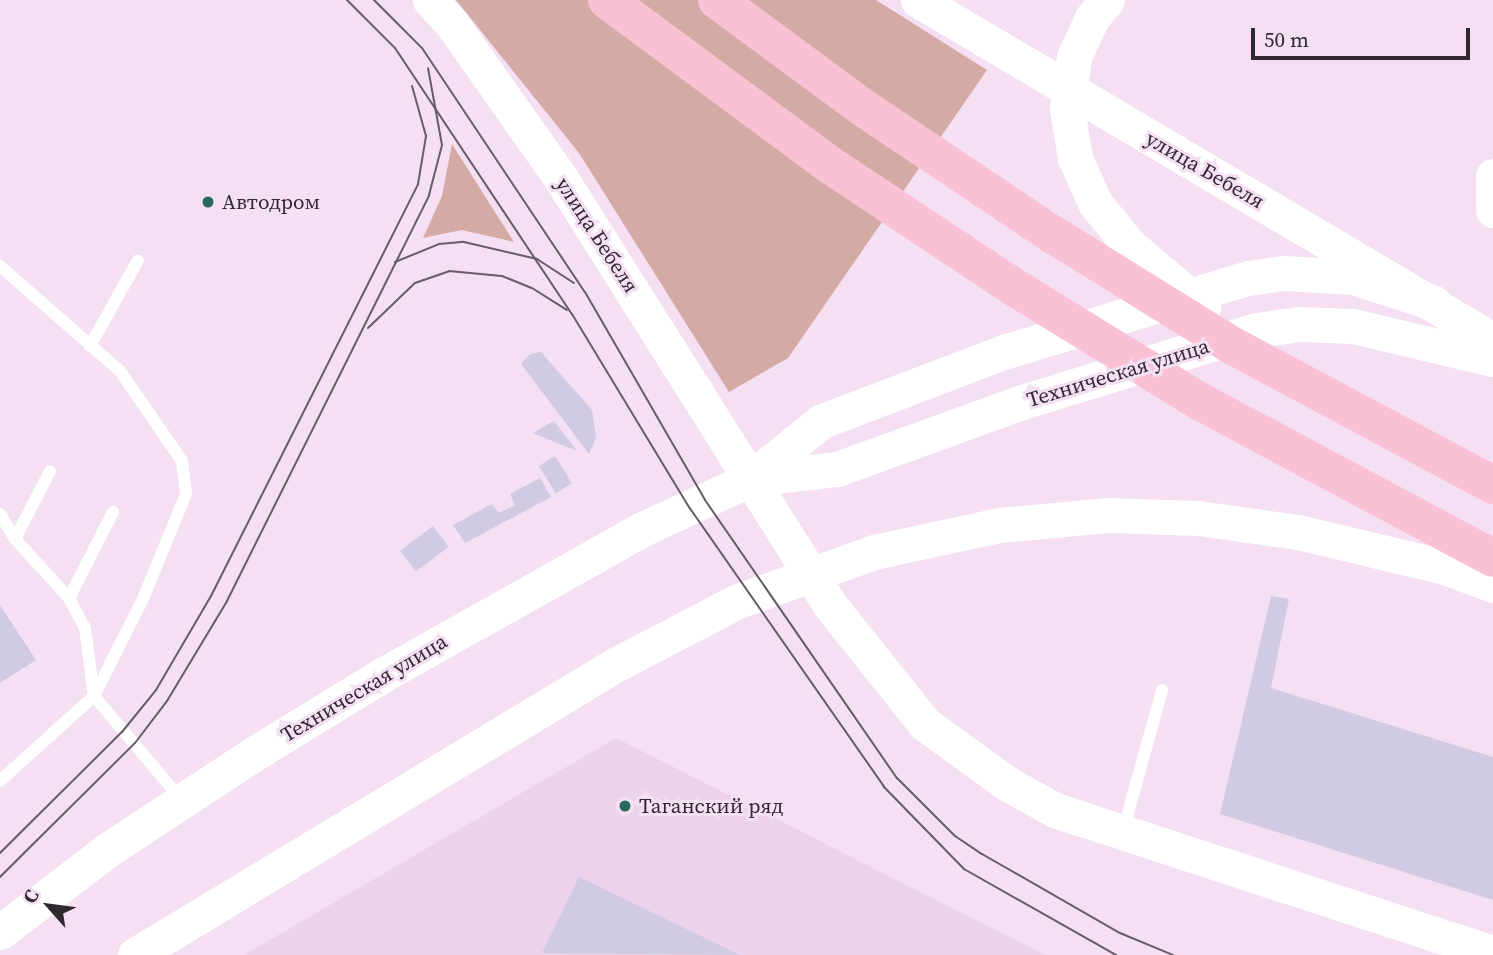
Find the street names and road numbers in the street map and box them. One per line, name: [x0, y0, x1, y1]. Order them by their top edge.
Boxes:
street label: улица Бебеля: [1141, 126, 1269, 214]
street label: улица Бебеля: [550, 173, 644, 297]
street label: Техническая улица: [1024, 333, 1212, 413]
street label: Техническая улица: [276, 628, 452, 748]

